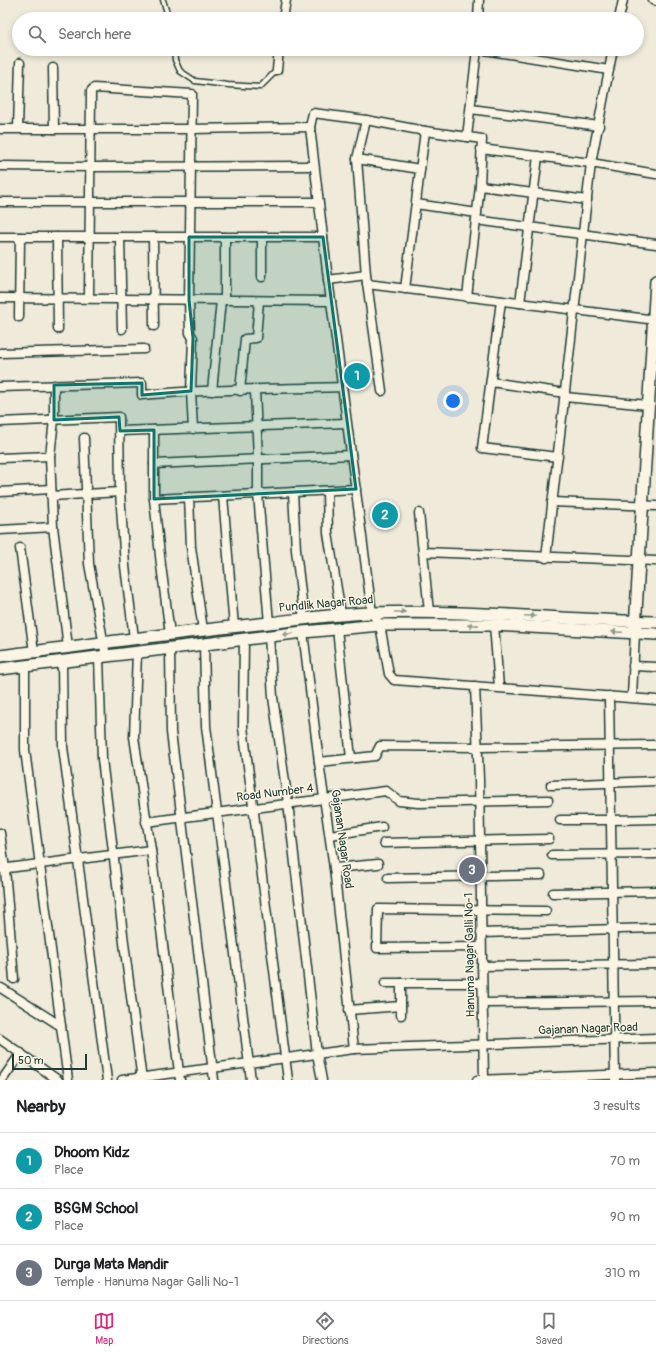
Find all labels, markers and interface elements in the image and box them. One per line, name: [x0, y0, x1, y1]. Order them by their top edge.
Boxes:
search box: [12, 12, 644, 56]
icon: search: [26, 23, 48, 45]
text: Search here: [58, 25, 131, 44]
pin: 1: [344, 361, 370, 391]
your location: [443, 391, 463, 411]
pin: 2: [372, 500, 398, 530]
street label: Pundlik Nagar Road: [278, 592, 374, 616]
one-way arrow: [394, 609, 407, 615]
one-way arrow: [524, 612, 536, 619]
one-way arrow: [466, 622, 479, 628]
one-way arrow: [611, 628, 623, 635]
one-way arrow: [282, 631, 294, 637]
street label: Road Number 4: [236, 781, 314, 805]
street label: Gajanan Nagar Road: [328, 788, 356, 890]
pin: 3: [459, 855, 485, 885]
street label: Hanuma Nagar Galli No-1: [461, 893, 479, 1017]
street label: Gajanan Nagar Road: [538, 1020, 638, 1038]
scale bar: [12, 1052, 87, 1071]
text: 50 m: [18, 1054, 44, 1067]
text: Nearby: [16, 1096, 65, 1117]
text: 3 results: [593, 1098, 640, 1114]
text: Dhoom Kidz: [54, 1143, 130, 1162]
text: 1: [26, 1153, 32, 1169]
text: 70 m: [610, 1153, 640, 1169]
text: Place: [54, 1162, 83, 1178]
text: BSGM School: [54, 1199, 138, 1218]
text: 2: [25, 1209, 33, 1225]
text: 90 m: [610, 1209, 640, 1225]
text: Place: [54, 1218, 83, 1234]
text: Durga Mata Mandir: [54, 1255, 169, 1274]
text: 3: [25, 1265, 33, 1281]
text: 310 m: [604, 1265, 640, 1281]
text: Temple · Hanuma Nagar Galli No-1: [54, 1274, 239, 1290]
tab: Map: [93, 1310, 115, 1347]
tab: Directions: [302, 1310, 349, 1347]
tab: Saved: [535, 1310, 563, 1347]

